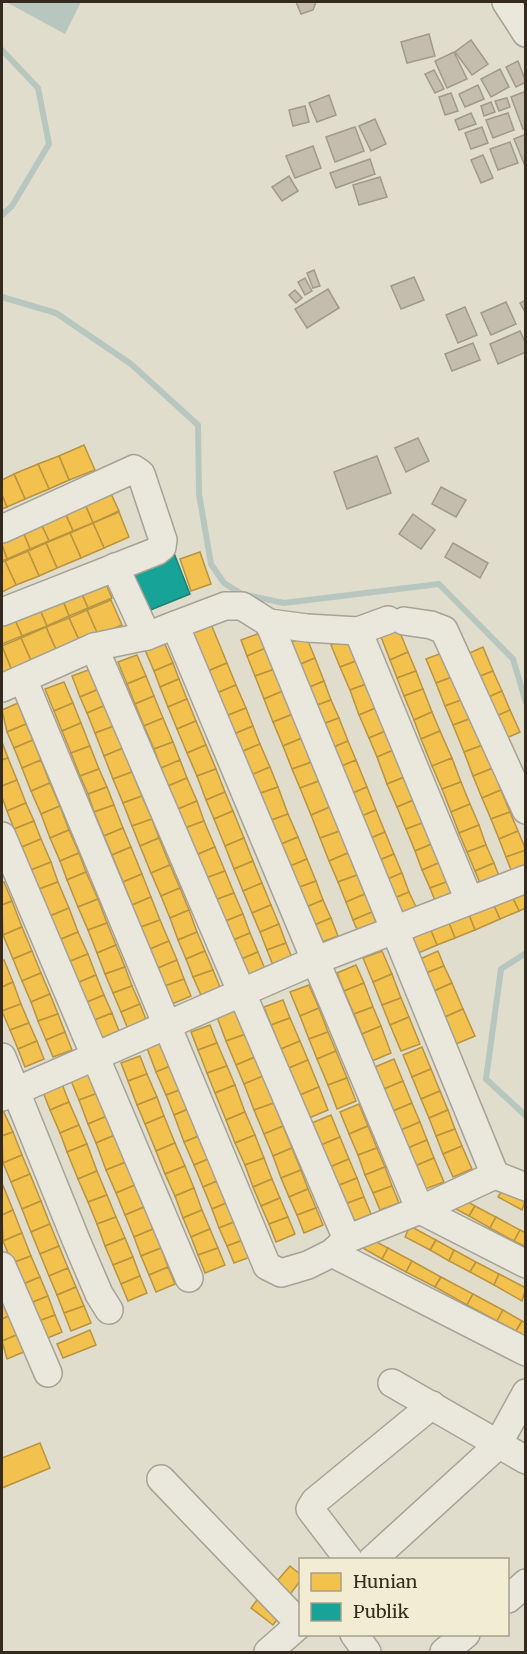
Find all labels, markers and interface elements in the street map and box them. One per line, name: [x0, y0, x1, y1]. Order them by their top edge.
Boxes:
legend: [299, 1558, 509, 1636]
text: Hunian: [353, 1570, 418, 1593]
text: Publik: [353, 1600, 410, 1623]

